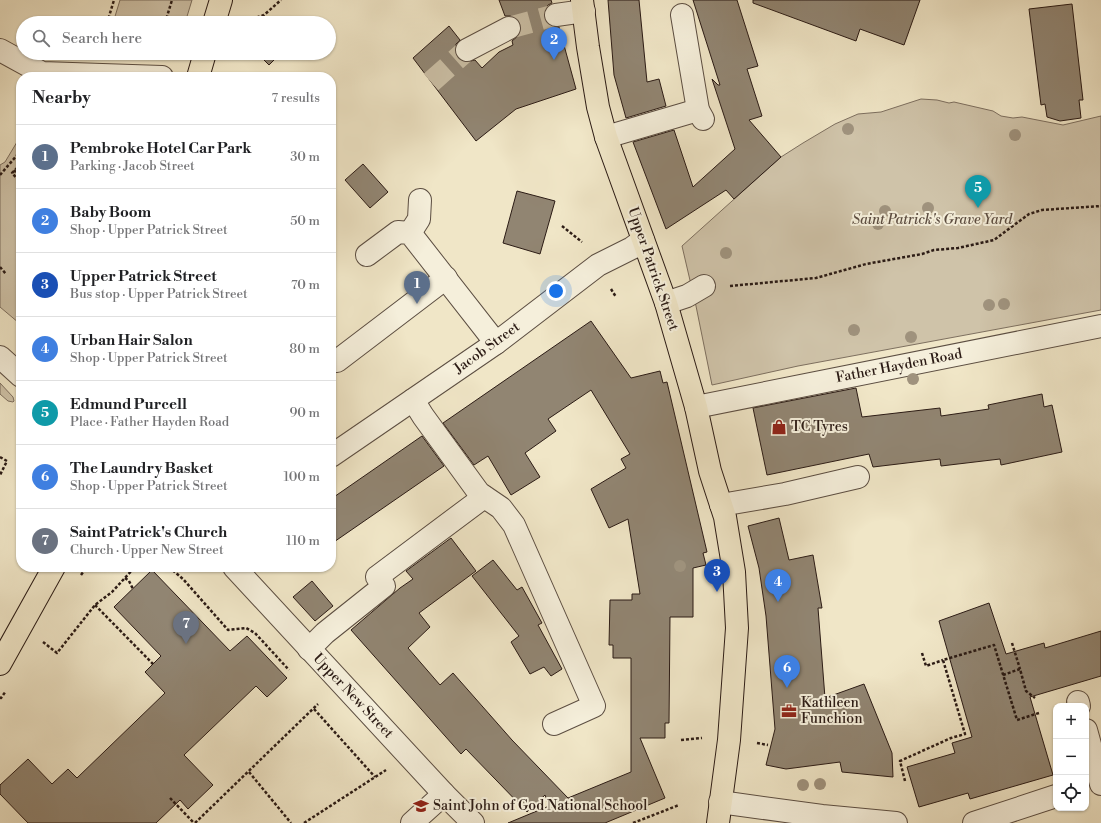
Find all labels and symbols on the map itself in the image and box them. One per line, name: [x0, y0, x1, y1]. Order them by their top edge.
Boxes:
pin: 2: [541, 27, 567, 60]
pin: 5: [965, 175, 991, 208]
street label: Upper Patrick Street: [623, 205, 683, 333]
park label: Saint Patrick's Grave Yard: [852, 211, 1013, 229]
pin: 1: [404, 271, 430, 304]
your location: [546, 281, 566, 301]
street label: Jacob Street: [450, 318, 523, 378]
street label: Father Hayden Road: [834, 345, 964, 387]
shop icon: TC Tyres: [770, 418, 788, 436]
place label: TC Tyres: [791, 418, 848, 436]
pin: 3: [704, 559, 730, 592]
pin: 4: [765, 569, 791, 602]
pin: 7: [173, 611, 199, 644]
street label: Upper New Street: [309, 650, 397, 742]
pin: 6: [774, 655, 800, 688]
place label: Kathleen Funchion: [801, 694, 863, 728]
office icon: Kathleen Funchion: [780, 702, 798, 720]
school or university icon: Saint John of God National School: [412, 797, 430, 815]
place label: Saint John of God National School: [433, 797, 647, 815]

